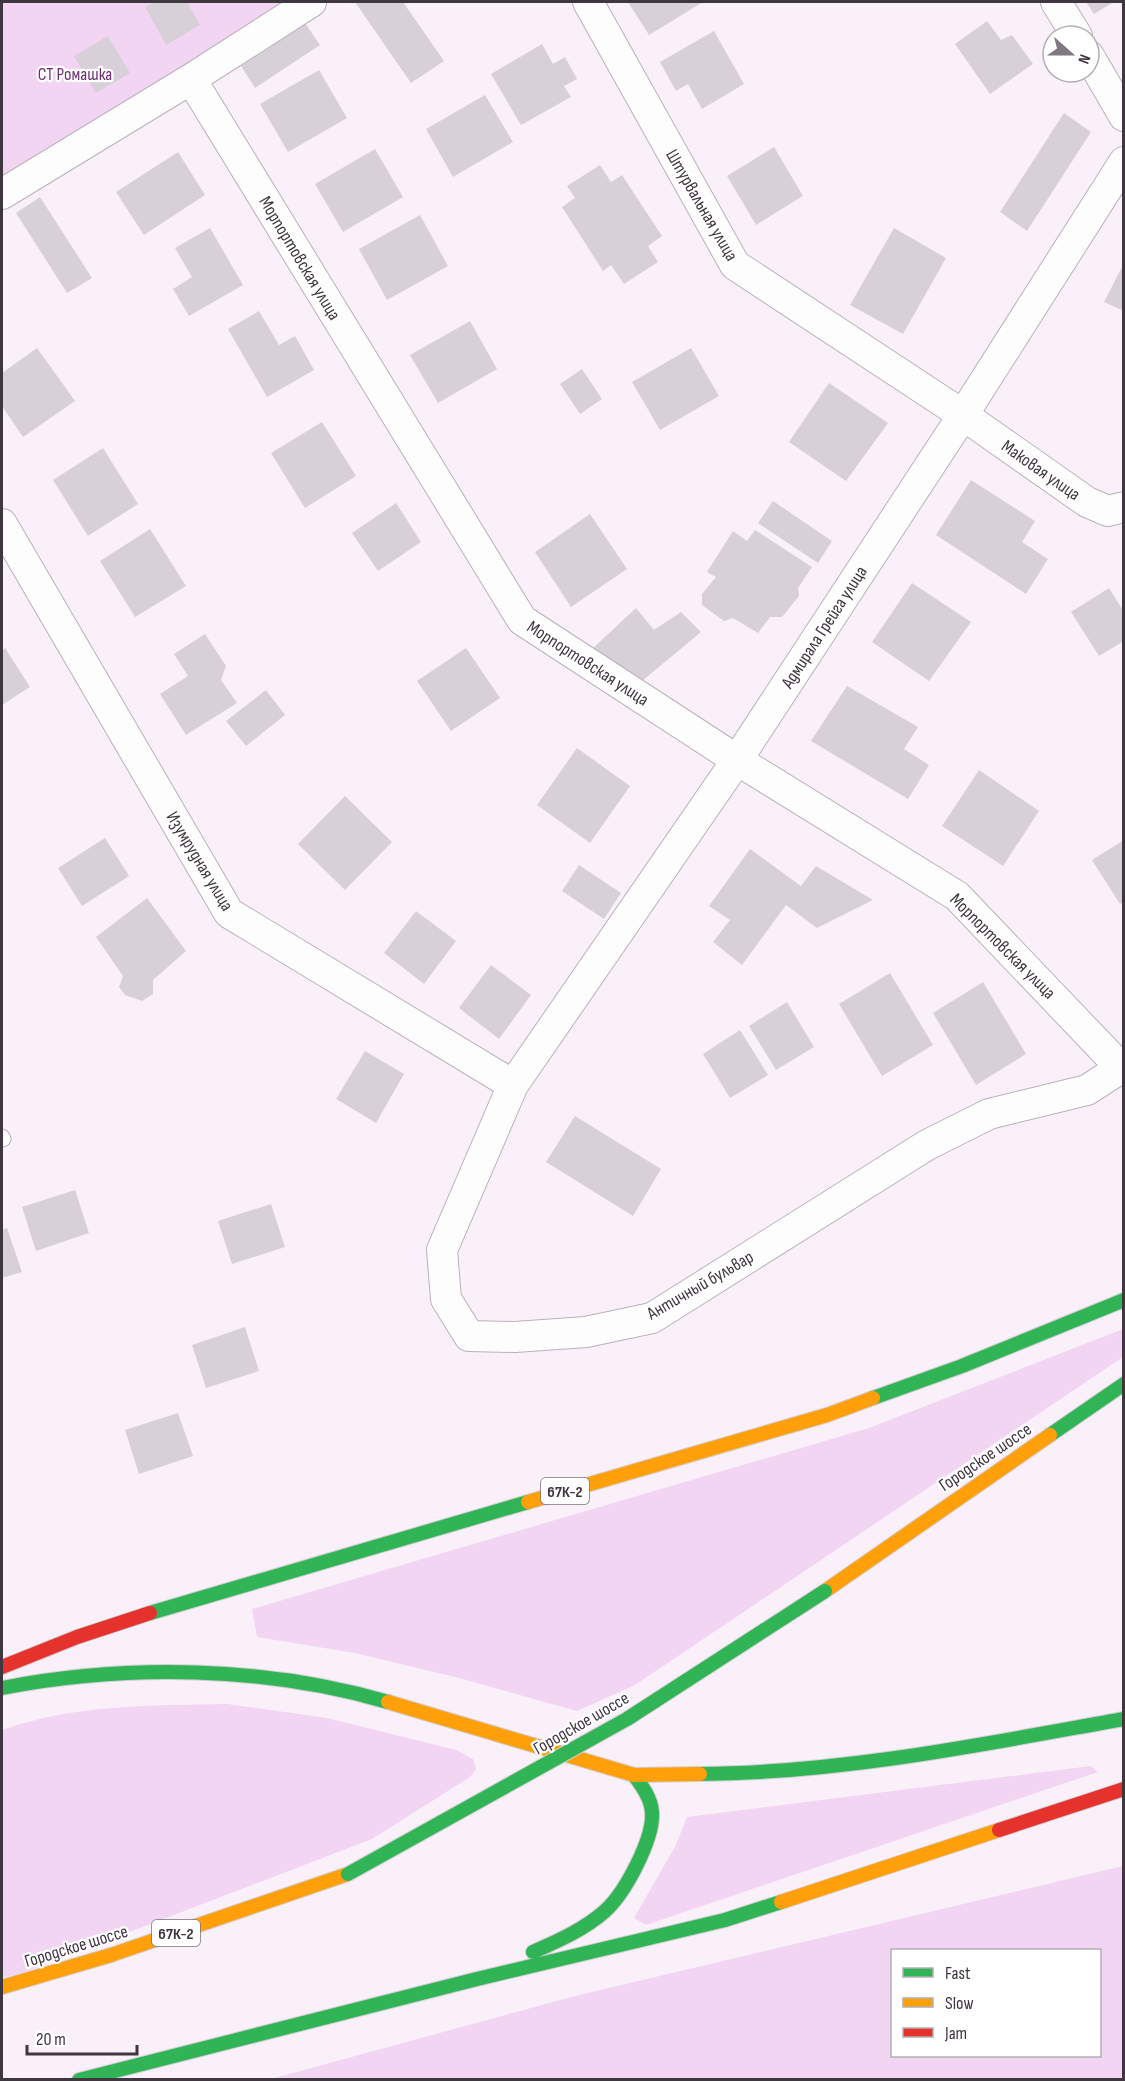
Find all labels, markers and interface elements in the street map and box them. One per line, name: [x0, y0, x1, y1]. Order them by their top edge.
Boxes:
north arrow: [1041, 24, 1101, 84]
text: N: [1073, 51, 1094, 66]
park label: СТ Ромашка: [38, 64, 112, 85]
street label: Штурвальная улица: [661, 146, 742, 265]
street label: Морпортовская улица: [254, 193, 345, 324]
street label: Маковая улица: [997, 436, 1084, 505]
street label: Адмирала Грейга улица: [777, 562, 872, 693]
street label: Морпортовская улица: [523, 616, 652, 711]
street label: Изумрудная улица: [162, 808, 238, 915]
street label: Морпортовская улица: [945, 889, 1060, 1004]
street label: Античный бульвар: [642, 1246, 757, 1325]
street label: Городское шоссе: [935, 1419, 1035, 1496]
road number: 67К-2: [541, 1478, 589, 1504]
street label: Городское шоссе: [530, 1688, 633, 1759]
road number: 67К-2: [152, 1920, 200, 1946]
street label: Городское шоссе: [22, 1921, 130, 1972]
legend: [891, 1949, 1101, 2057]
text: Fast: [945, 1963, 971, 1984]
text: Slow: [945, 1993, 974, 2014]
scale bar: [27, 2018, 136, 2056]
text: Jam: [944, 2023, 967, 2044]
text: 20 m: [36, 2029, 66, 2050]

